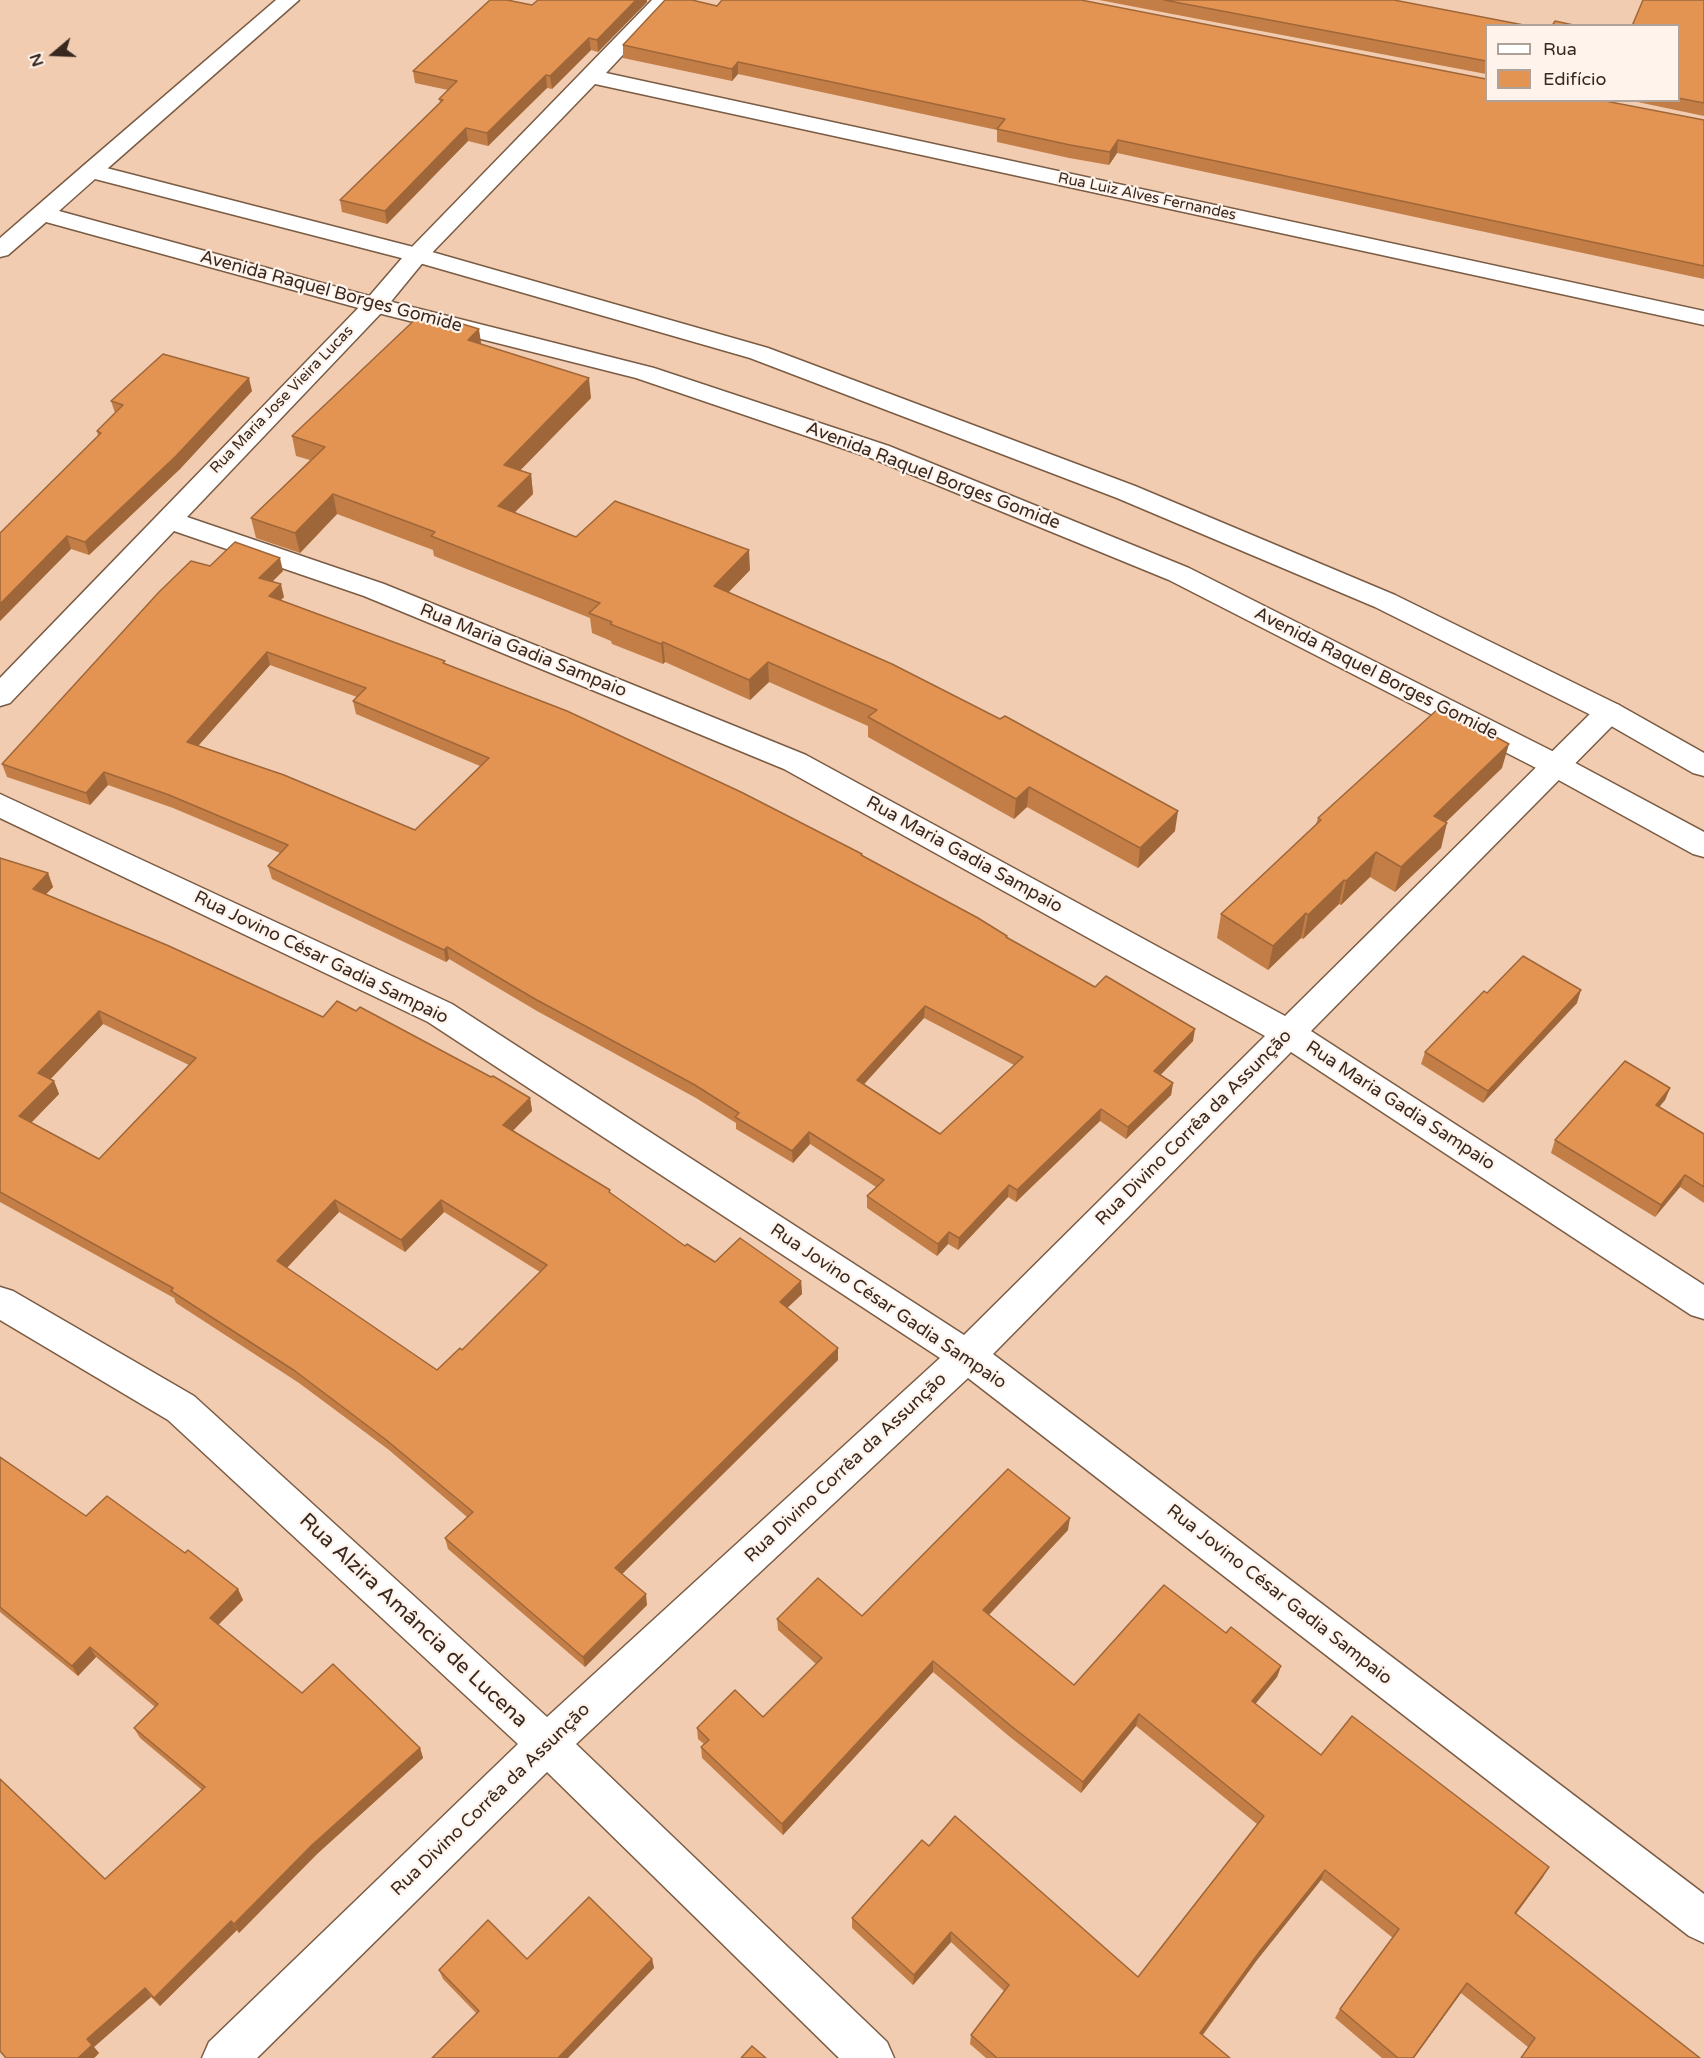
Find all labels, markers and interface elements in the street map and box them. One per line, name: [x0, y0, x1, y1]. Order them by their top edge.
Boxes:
north arrow: [24, 24, 84, 84]
legend: [1485, 24, 1680, 102]
text: Rua: [1543, 38, 1577, 60]
text: N: [25, 51, 49, 69]
text: Edifício: [1543, 68, 1606, 90]
street label: Rua Luiz Alves Fernandes: [1056, 169, 1238, 225]
street label: Avenida Raquel Borges Gomide: [198, 247, 464, 337]
street label: Rua Maria Jose Vieira Lucas: [207, 322, 357, 478]
street label: Avenida Raquel Borges Gomide: [803, 417, 1063, 535]
street label: Rua Maria Gadia Sampaio: [416, 600, 630, 702]
street label: Avenida Raquel Borges Gomide: [1251, 603, 1501, 745]
street label: Rua Maria Gadia Sampaio: [862, 792, 1066, 918]
street label: Rua Jovino César Gadia Sampaio: [190, 887, 452, 1029]
street label: Rua Divino Corrêa da Assunção: [1092, 1026, 1296, 1230]
street label: Rua Maria Gadia Sampaio: [1301, 1037, 1499, 1175]
street label: Rua Jovino César Gadia Sampaio: [766, 1220, 1010, 1394]
street label: Rua Divino Corrêa da Assunção: [741, 1369, 951, 1567]
street label: Rua Jovino César Gadia Sampaio: [1162, 1500, 1396, 1690]
street label: Rua Alzira Amância de Lucena: [294, 1508, 532, 1734]
street label: Rua Divino Corrêa da Assunção: [387, 1699, 595, 1901]

